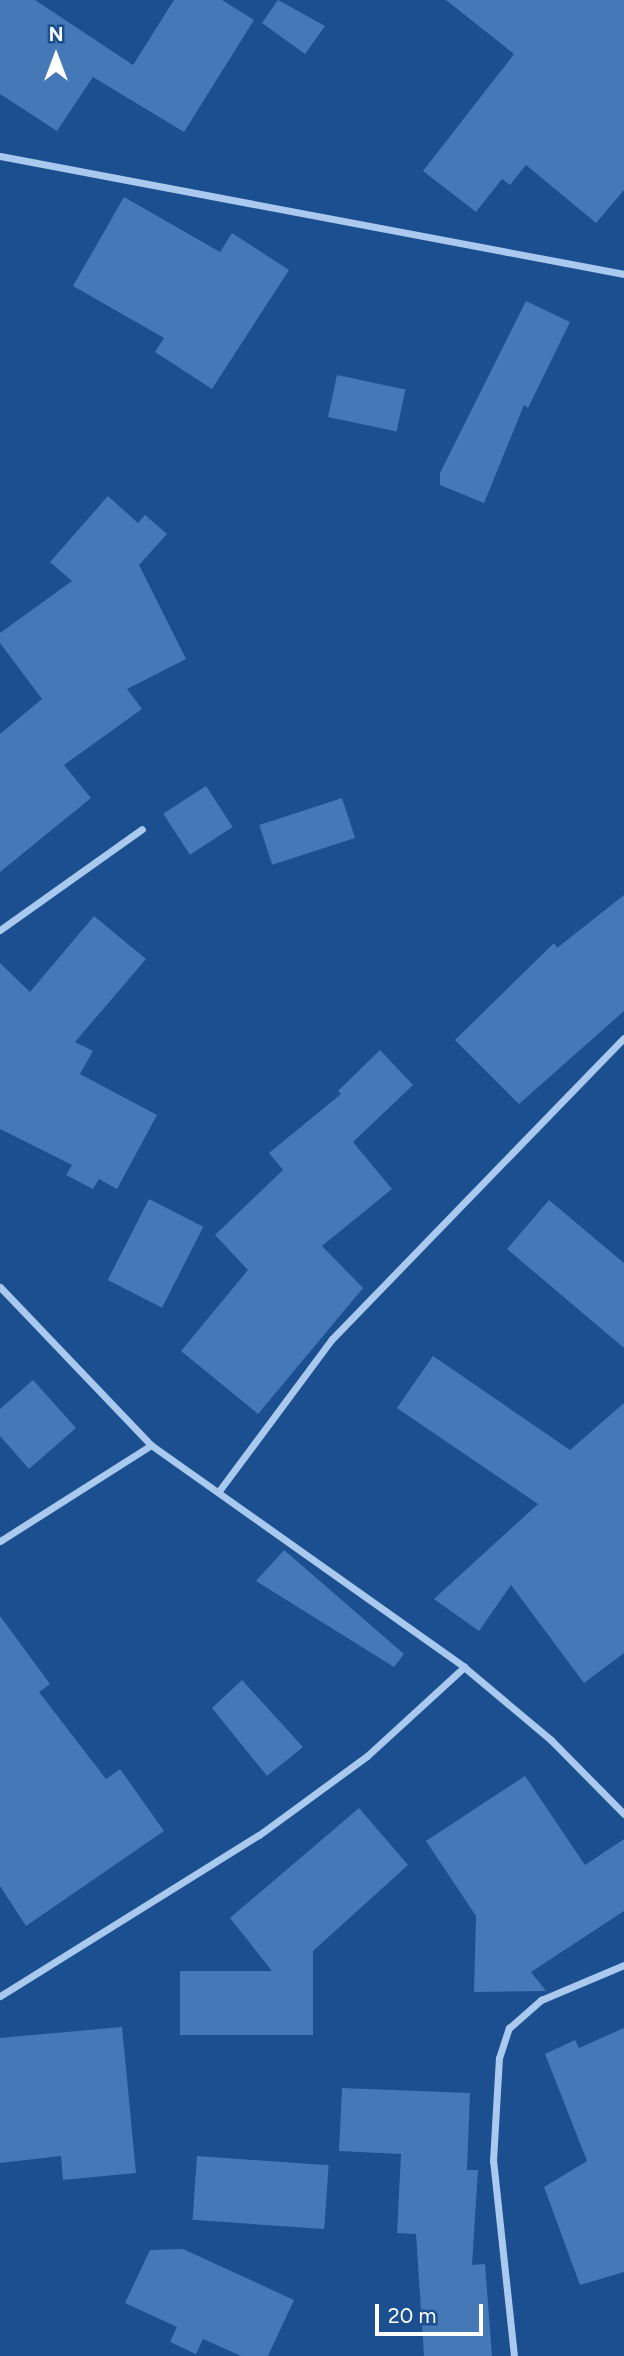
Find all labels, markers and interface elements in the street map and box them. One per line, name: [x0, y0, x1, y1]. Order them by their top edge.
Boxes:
north arrow: [21, 21, 91, 91]
text: N: [49, 23, 63, 46]
scale bar: [379, 2290, 488, 2334]
text: 20 m: [388, 2303, 436, 2328]

